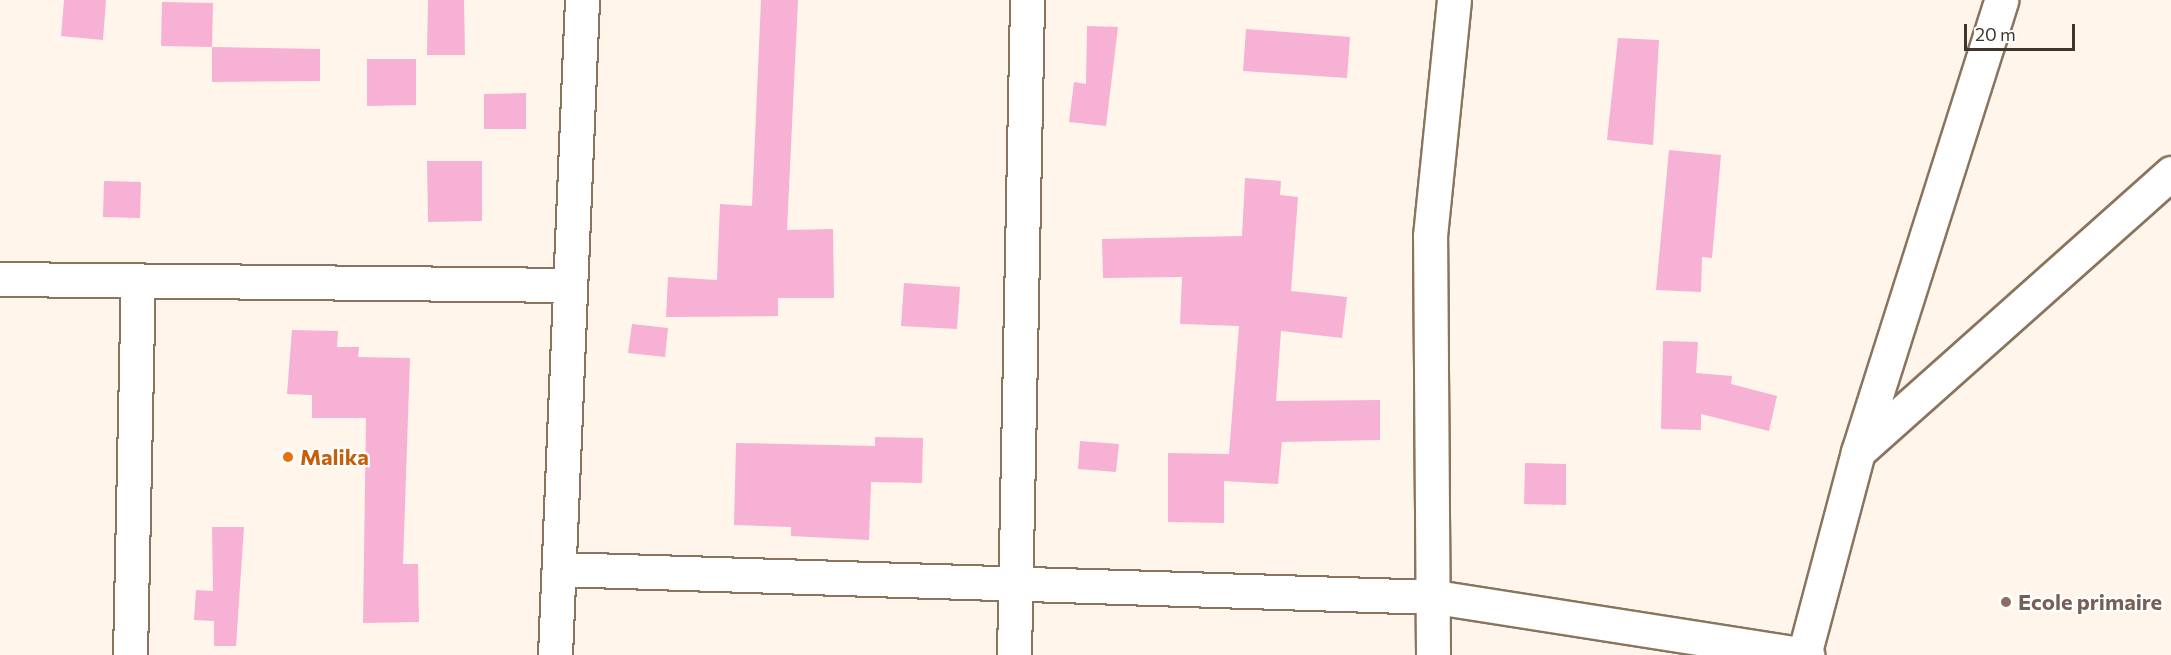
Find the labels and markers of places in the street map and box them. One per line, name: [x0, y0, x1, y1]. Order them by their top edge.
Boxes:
place label: Malika: [300, 444, 369, 470]
marker: Malika: [281, 450, 295, 464]
place label: Ecole primaire: [2018, 589, 2162, 615]
marker: Ecole primaire: [1999, 595, 2013, 609]

